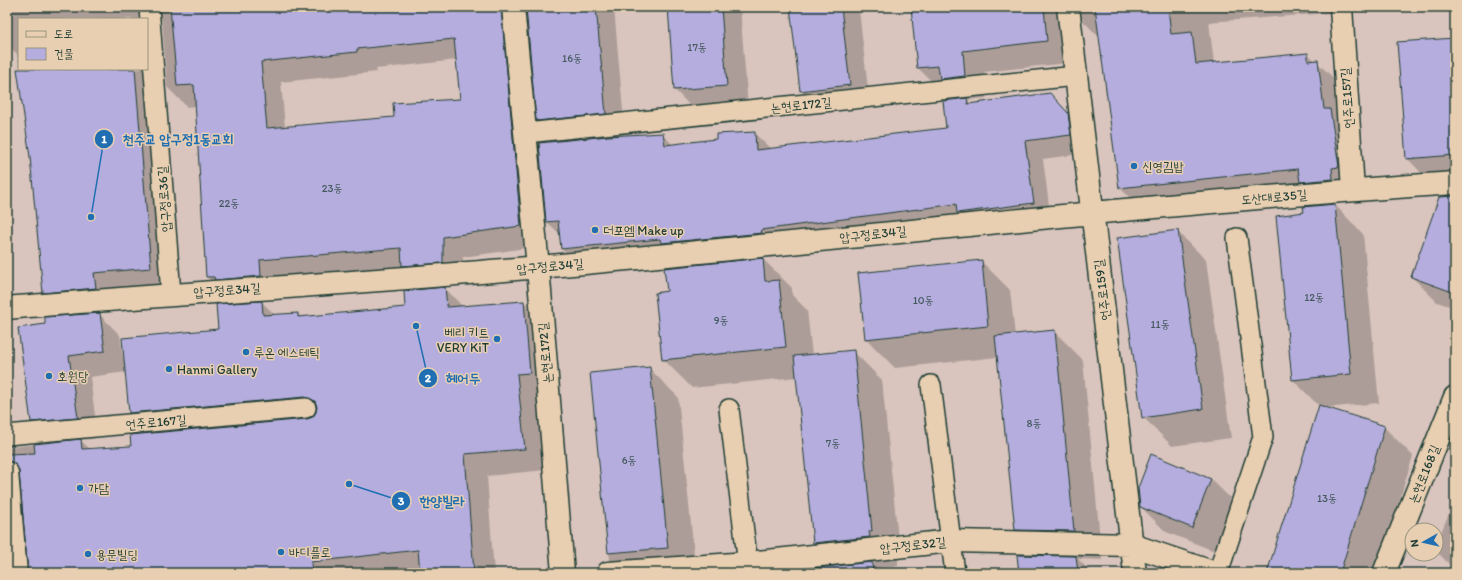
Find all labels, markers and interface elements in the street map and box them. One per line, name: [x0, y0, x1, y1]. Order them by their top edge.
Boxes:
legend: [18, 18, 148, 70]
text: 도로: [54, 27, 73, 41]
house number: 17동: [687, 41, 707, 54]
text: 건물: [54, 47, 74, 61]
house number: 16동: [562, 52, 582, 65]
street label: 언주로157길: [1337, 67, 1357, 129]
street label: 논현로172길: [770, 94, 832, 116]
callout: 천주교 압구정1동교회: [94, 126, 242, 152]
text: 천주교 압구정1동교회: [122, 131, 234, 148]
text: 1: [101, 132, 107, 146]
place label: 신영김밥: [1142, 159, 1184, 174]
marker: 신영김밥: [1129, 161, 1139, 171]
street label: 압구정로36길: [154, 165, 174, 233]
house number: 23동: [322, 182, 342, 195]
street label: 도산대로35길: [1240, 187, 1308, 207]
house number: 22동: [219, 197, 239, 210]
place label: 더포엠 Make up: [603, 223, 684, 238]
street label: 압구정로34길: [839, 223, 907, 245]
marker: 더포엠 Make up: [590, 225, 600, 235]
street label: 압구정로34길: [516, 256, 584, 276]
street label: 언주로159길: [1091, 259, 1113, 321]
street label: 압구정로34길: [193, 280, 261, 300]
house number: 12동: [1304, 291, 1324, 304]
house number: 10동: [913, 294, 934, 307]
house number: 9동: [714, 314, 728, 327]
house number: 11동: [1150, 318, 1170, 331]
street label: 논현로172길: [535, 322, 555, 384]
place label: 베리 키트 VERY KiT: [437, 325, 490, 355]
marker: 베리 키트 VERY KiT: [492, 334, 502, 344]
place label: 루온 에스테틱: [254, 345, 320, 360]
marker: 루온 에스테틱: [241, 347, 251, 357]
place label: Hanmi Gallery: [177, 362, 257, 377]
marker: Hanmi Gallery: [164, 364, 174, 374]
callout: 헤어두: [418, 365, 488, 391]
place label: 호원당: [57, 369, 89, 384]
text: 헤어두: [446, 370, 481, 387]
marker: 호원당: [44, 371, 54, 381]
text: 2: [425, 371, 432, 385]
street label: 언주로167길: [125, 412, 187, 432]
house number: 8동: [1027, 417, 1042, 430]
house number: 7동: [826, 437, 840, 450]
street label: 논현로168길: [1405, 442, 1443, 506]
house number: 6동: [622, 454, 636, 467]
place label: 가담: [88, 481, 109, 496]
marker: 가담: [75, 483, 85, 493]
callout: 한양빌라: [391, 488, 472, 514]
house number: 13동: [1317, 492, 1337, 505]
text: 한양빌라: [418, 493, 465, 510]
text: 3: [398, 494, 405, 508]
north arrow: [1404, 522, 1444, 562]
street label: 압구정로32길: [879, 534, 947, 556]
text: N: [1408, 539, 1422, 548]
place label: 바디플로: [289, 545, 331, 560]
place label: 용문빌딩: [96, 547, 138, 562]
marker: 바디플로: [276, 547, 286, 557]
marker: 용문빌딩: [83, 549, 93, 559]

